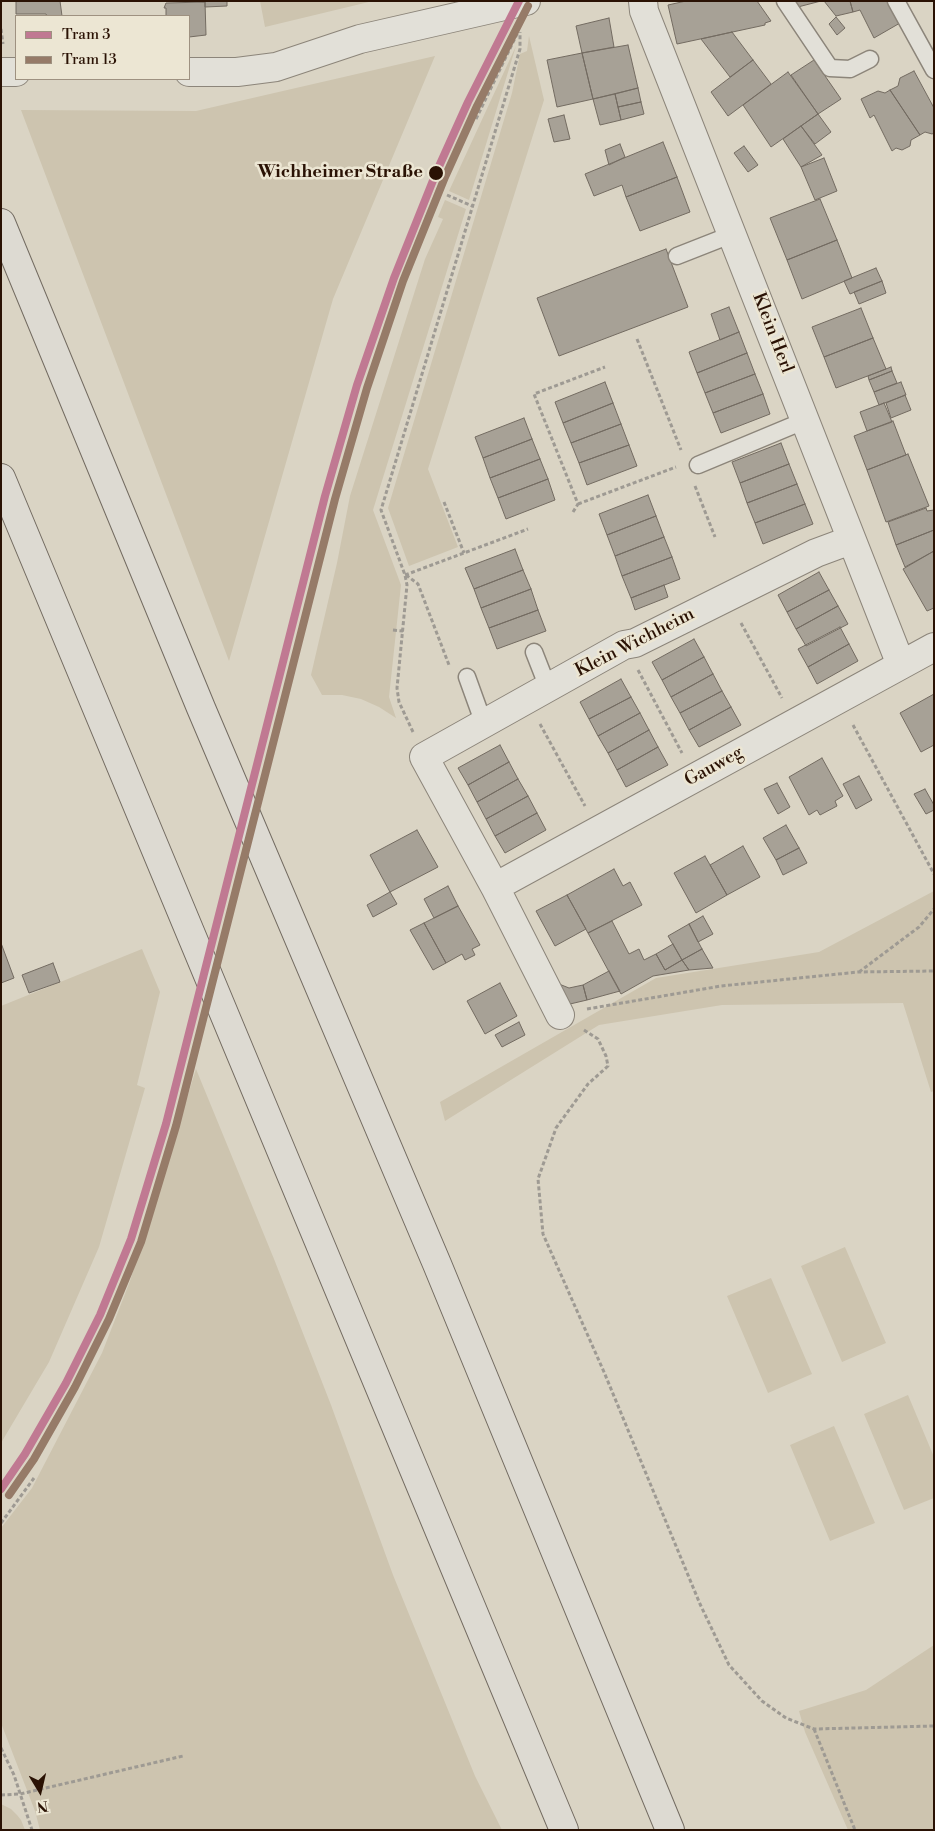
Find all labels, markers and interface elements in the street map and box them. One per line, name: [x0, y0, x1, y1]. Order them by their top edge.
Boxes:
legend: [15, 15, 190, 80]
text: Tram 3: [62, 25, 110, 44]
text: Tram 13: [62, 50, 117, 69]
place label: Wichheimer Straße: [258, 162, 423, 184]
marker: Wichheimer Straße: [427, 164, 445, 182]
street label: Klein Herl: [747, 290, 797, 376]
street label: Klein Wichheim: [572, 604, 698, 682]
street label: Gauweg: [681, 742, 747, 792]
north arrow: [15, 1766, 65, 1816]
text: N: [35, 1796, 49, 1816]

